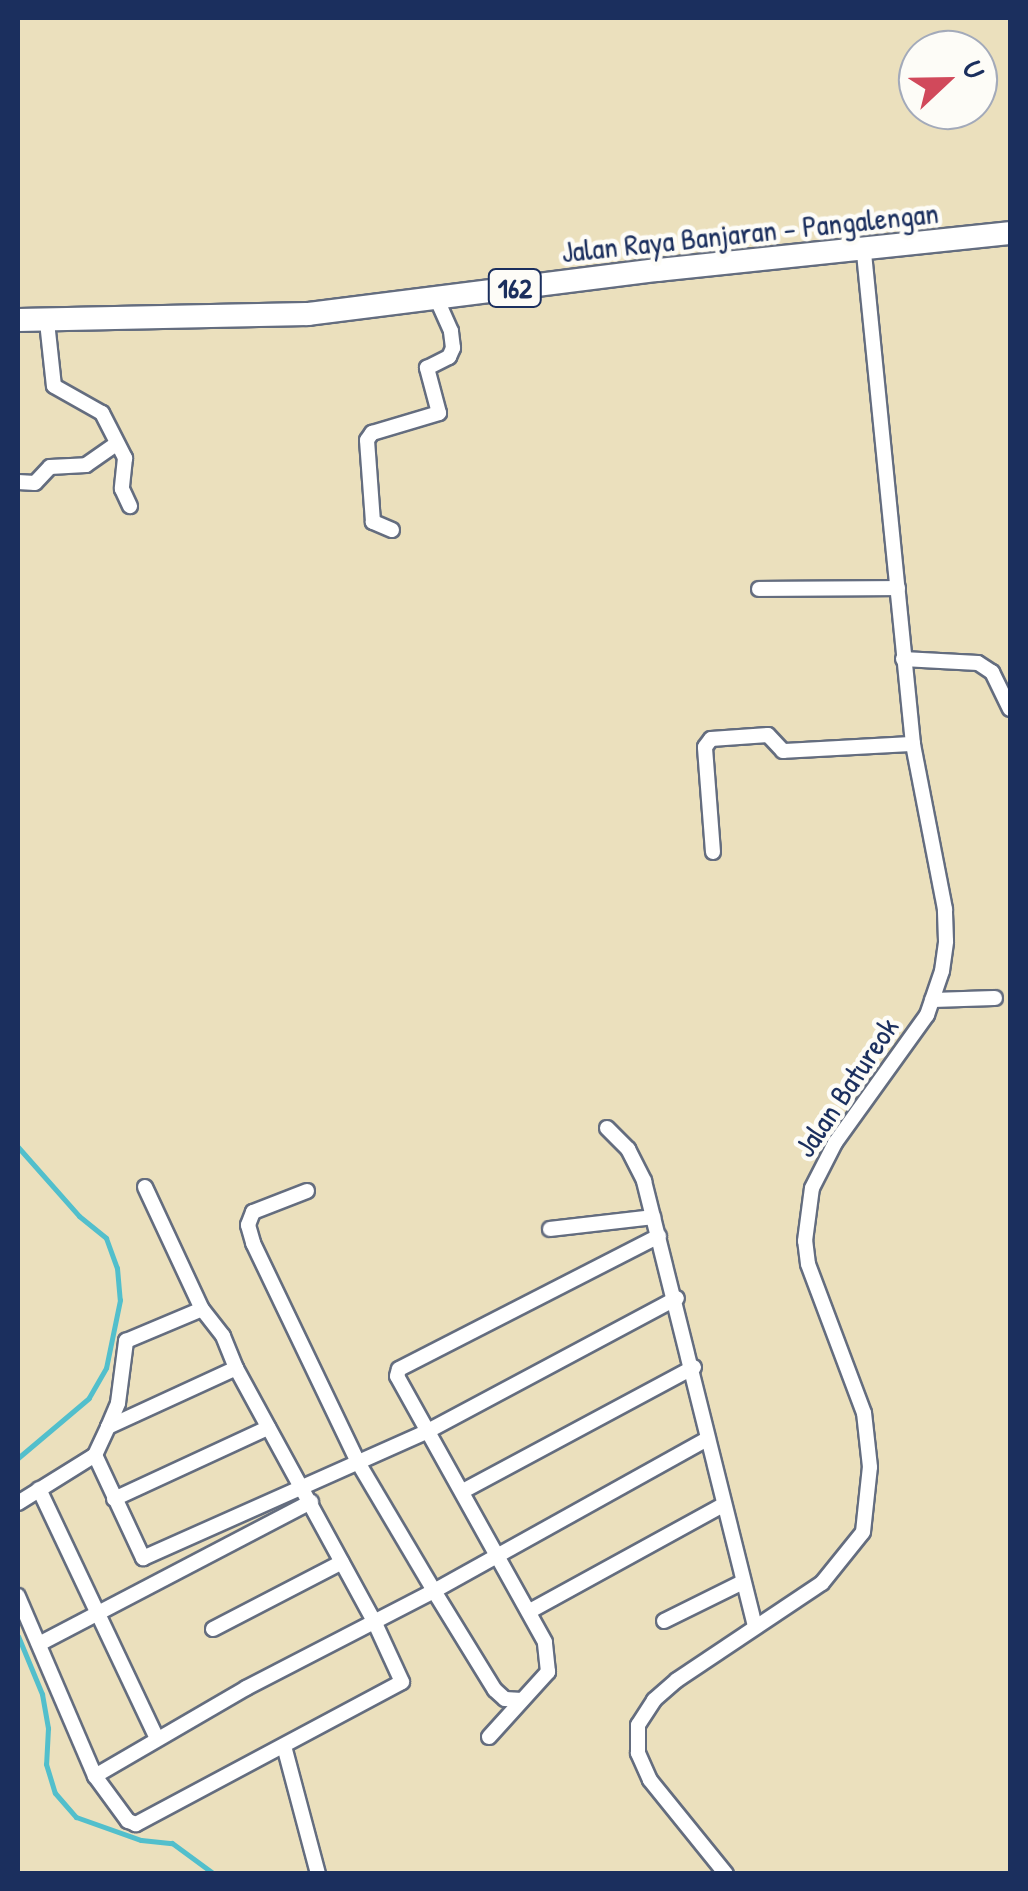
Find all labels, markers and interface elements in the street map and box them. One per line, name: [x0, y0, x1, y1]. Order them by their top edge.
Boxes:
north arrow: [898, 30, 998, 130]
text: U: [953, 55, 994, 84]
street label: Jalan Raya Banjaran - Pangalengan: [560, 194, 940, 270]
road number: 162: [488, 265, 542, 311]
street label: Jalan Batureok: [786, 1010, 906, 1164]

